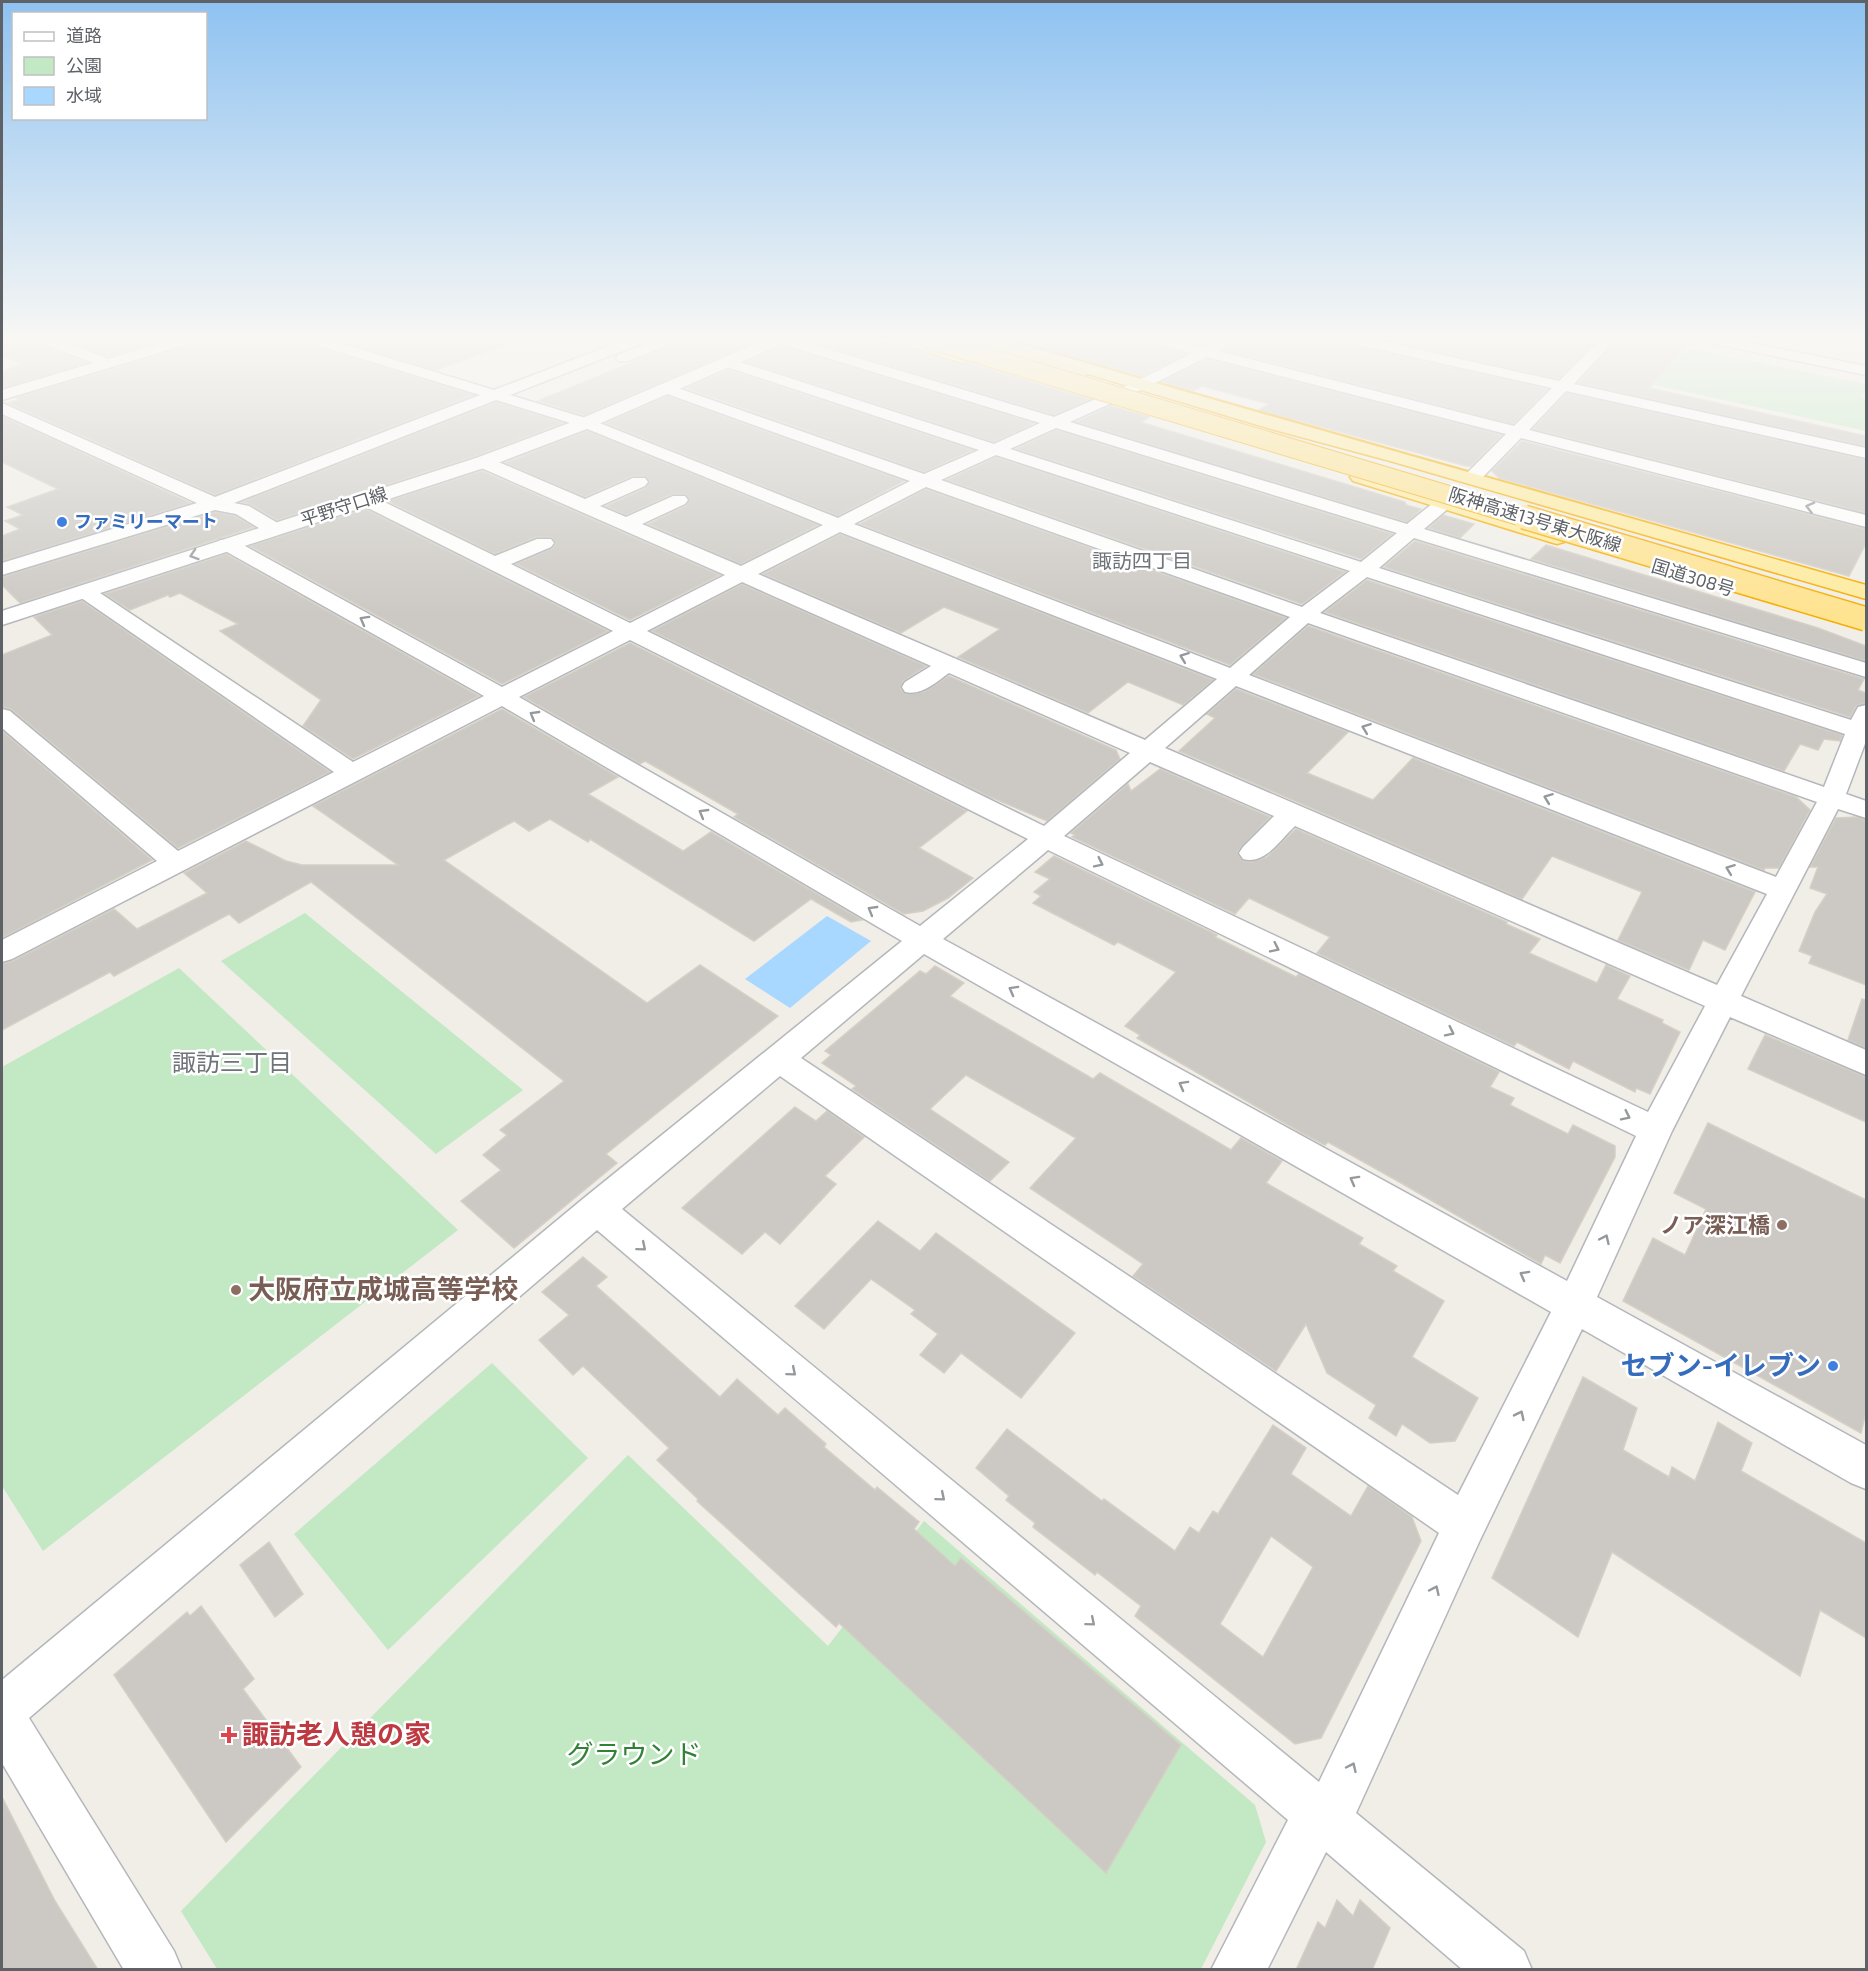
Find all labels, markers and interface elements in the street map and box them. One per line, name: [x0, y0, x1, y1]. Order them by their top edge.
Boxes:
legend: [12, 12, 207, 120]
text: 道路: [66, 24, 102, 46]
text: 公園: [66, 54, 102, 76]
text: 水域: [66, 84, 102, 106]
street label: 平野守口線: [297, 482, 390, 530]
street label: 阪神高速13号東大阪線: [1446, 482, 1624, 556]
one-way arrow: [1805, 501, 1815, 514]
place label: ファミリーマート: [74, 510, 218, 532]
marker: ファミリーマート: [55, 515, 69, 529]
one-way arrow: [189, 548, 200, 560]
district label: 諏訪四丁目: [1092, 548, 1192, 572]
street label: 国道308号: [1649, 554, 1738, 600]
one-way arrow: [360, 616, 370, 627]
one-way arrow: [1180, 652, 1190, 665]
one-way arrow: [530, 711, 540, 723]
one-way arrow: [1362, 723, 1373, 735]
one-way arrow: [1543, 793, 1554, 806]
one-way arrow: [699, 809, 709, 820]
one-way arrow: [1092, 856, 1103, 868]
one-way arrow: [1725, 864, 1736, 876]
one-way arrow: [868, 906, 878, 918]
one-way arrow: [1268, 940, 1279, 952]
one-way arrow: [1009, 986, 1019, 997]
one-way arrow: [1444, 1024, 1455, 1036]
district label: 諏訪三丁目: [172, 1047, 292, 1076]
one-way arrow: [1179, 1081, 1190, 1092]
one-way arrow: [1620, 1109, 1631, 1120]
one-way arrow: [1350, 1176, 1360, 1187]
place label: ノア深江橋: [1660, 1211, 1770, 1237]
marker: ノア深江橋: [1775, 1218, 1789, 1232]
one-way arrow: [1597, 1235, 1609, 1246]
one-way arrow: [635, 1239, 646, 1250]
one-way arrow: [1520, 1271, 1530, 1282]
place label: 大阪府立成城高等学校: [248, 1272, 518, 1304]
marker: 大阪府立成城高等学校: [229, 1283, 243, 1297]
place label: セブン-イレブン: [1621, 1348, 1821, 1380]
marker: セブン-イレブン: [1826, 1359, 1840, 1373]
one-way arrow: [785, 1364, 796, 1375]
one-way arrow: [1513, 1410, 1524, 1421]
one-way arrow: [934, 1489, 945, 1500]
one-way arrow: [1427, 1586, 1439, 1597]
one-way arrow: [1084, 1614, 1095, 1625]
place label: 諏訪老人憩の家: [242, 1717, 431, 1749]
marker: 諏訪老人憩の家: [220, 1726, 238, 1744]
park label: グラウンド: [567, 1737, 702, 1769]
one-way arrow: [1344, 1762, 1356, 1773]

